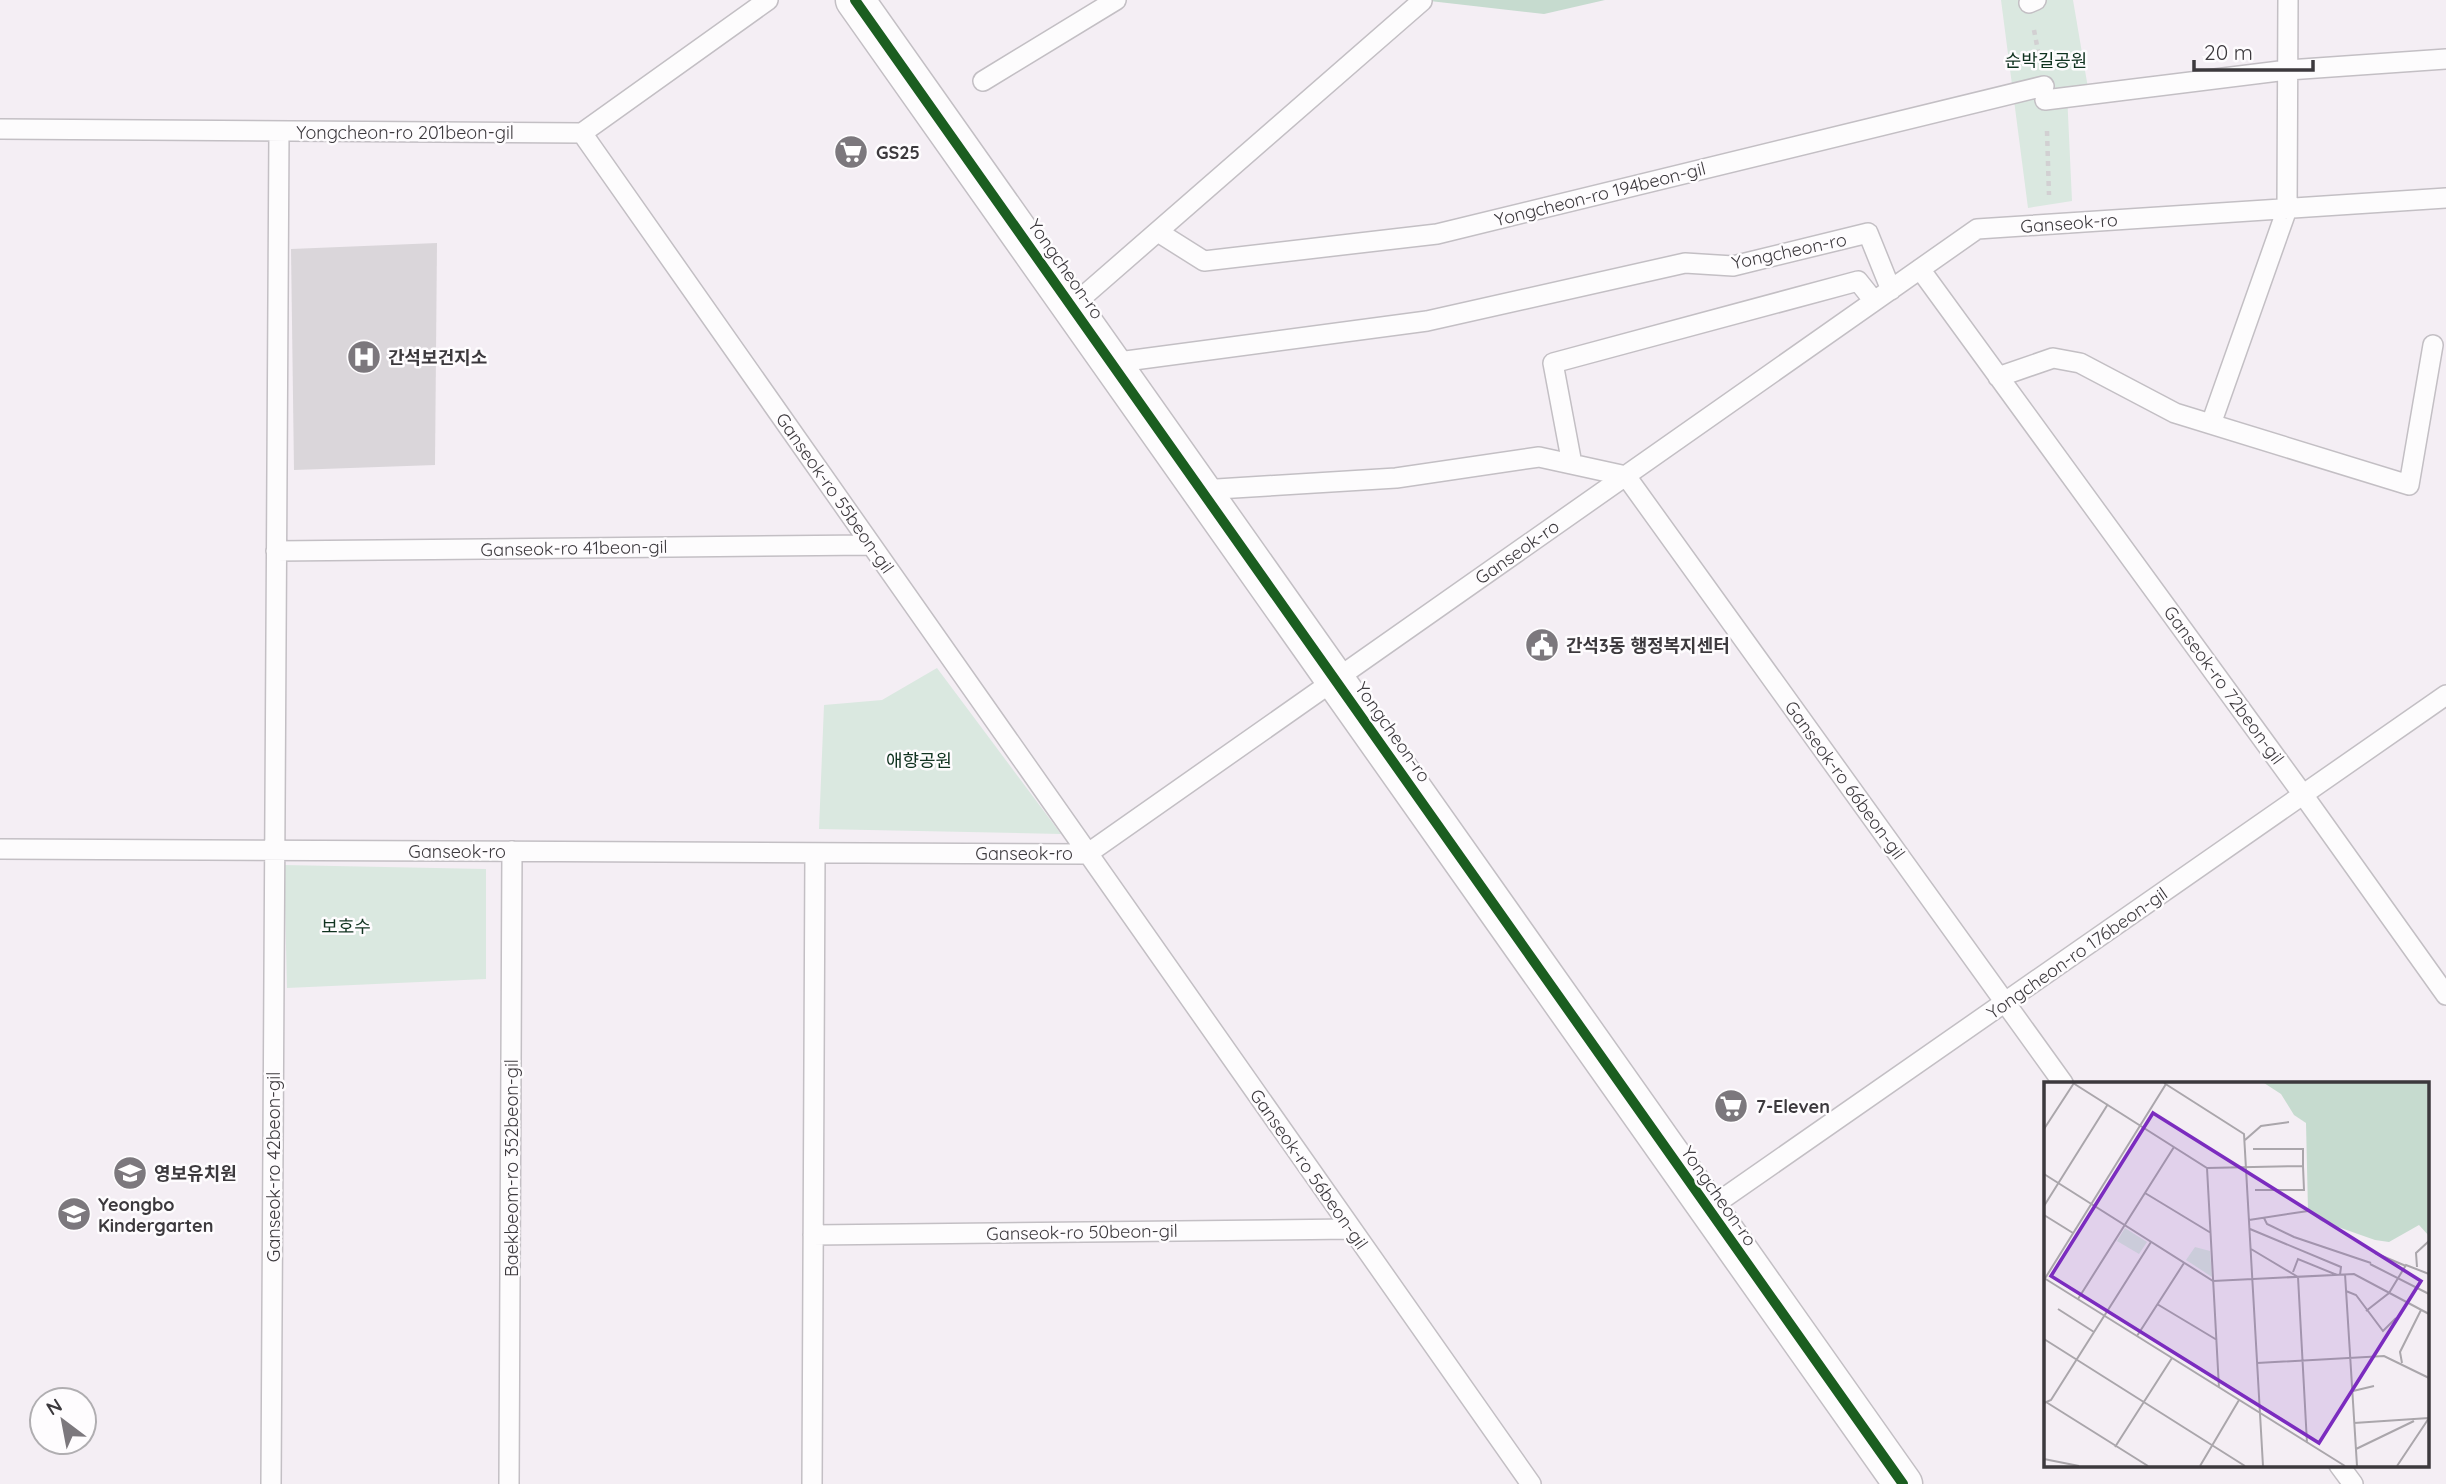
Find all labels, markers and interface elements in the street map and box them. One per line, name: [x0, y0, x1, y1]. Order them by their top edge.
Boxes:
scale bar: [2194, 28, 2313, 72]
text: 20 m: [2204, 39, 2253, 65]
park label: 순박길공원: [2005, 49, 2087, 72]
street label: Yongcheon-ro 201beon-gil: [296, 121, 514, 144]
supermarket icon: GS25: [832, 133, 870, 171]
place label: GS25: [876, 141, 920, 164]
street label: Yongcheon-ro 194beon-gil: [1492, 157, 1708, 231]
street label: Ganseok-ro: [2020, 208, 2118, 238]
street label: Yongcheon-ro: [1023, 215, 1109, 323]
street label: Yongcheon-ro: [1729, 228, 1849, 274]
hospital icon: 간석보건지소: [345, 338, 383, 376]
place label: 간석보건지소: [388, 346, 487, 369]
street label: Ganseok-ro 55beon-gil: [771, 408, 899, 578]
street label: Ganseok-ro: [1470, 515, 1564, 589]
street label: Ganseok-ro 41beon-gil: [480, 535, 668, 561]
street label: Ganseok-ro 72beon-gil: [2159, 601, 2289, 769]
public building icon: 간석3동 행정복지센터: [1523, 626, 1561, 664]
place label: 간석3동 행정복지센터: [1566, 634, 1730, 657]
street label: Yongcheon-ro: [1350, 678, 1436, 786]
street label: Ganseok-ro 66beon-gil: [1780, 696, 1910, 864]
park label: 애향공원: [886, 749, 952, 772]
street label: Ganseok-ro: [408, 840, 506, 863]
street label: Ganseok-ro: [975, 842, 1073, 865]
street label: Yongcheon-ro 176beon-gil: [1982, 882, 2172, 1024]
park label: 보호수: [321, 915, 371, 938]
street label: Baekbeom-ro 352beon-gil: [500, 1059, 523, 1277]
street label: Ganseok-ro 42beon-gil: [262, 1072, 285, 1262]
inset map: [2044, 1082, 2428, 1466]
street label: Ganseok-ro 56beon-gil: [1245, 1084, 1373, 1254]
supermarket icon: 7-Eleven: [1712, 1087, 1750, 1125]
place label: 7-Eleven: [1756, 1095, 1830, 1118]
street label: Yongcheon-ro: [1676, 1142, 1762, 1250]
school or university icon: 영보유치원: [111, 1154, 149, 1192]
place label: 영보유치원: [154, 1162, 237, 1185]
place label: Yeongbo Kindergarten: [98, 1193, 213, 1237]
school or university icon: Yeongbo Kindergarten: [55, 1195, 93, 1233]
street label: Ganseok-ro 50beon-gil: [986, 1219, 1178, 1245]
north arrow: [28, 1386, 98, 1456]
text: N: [42, 1393, 66, 1420]

